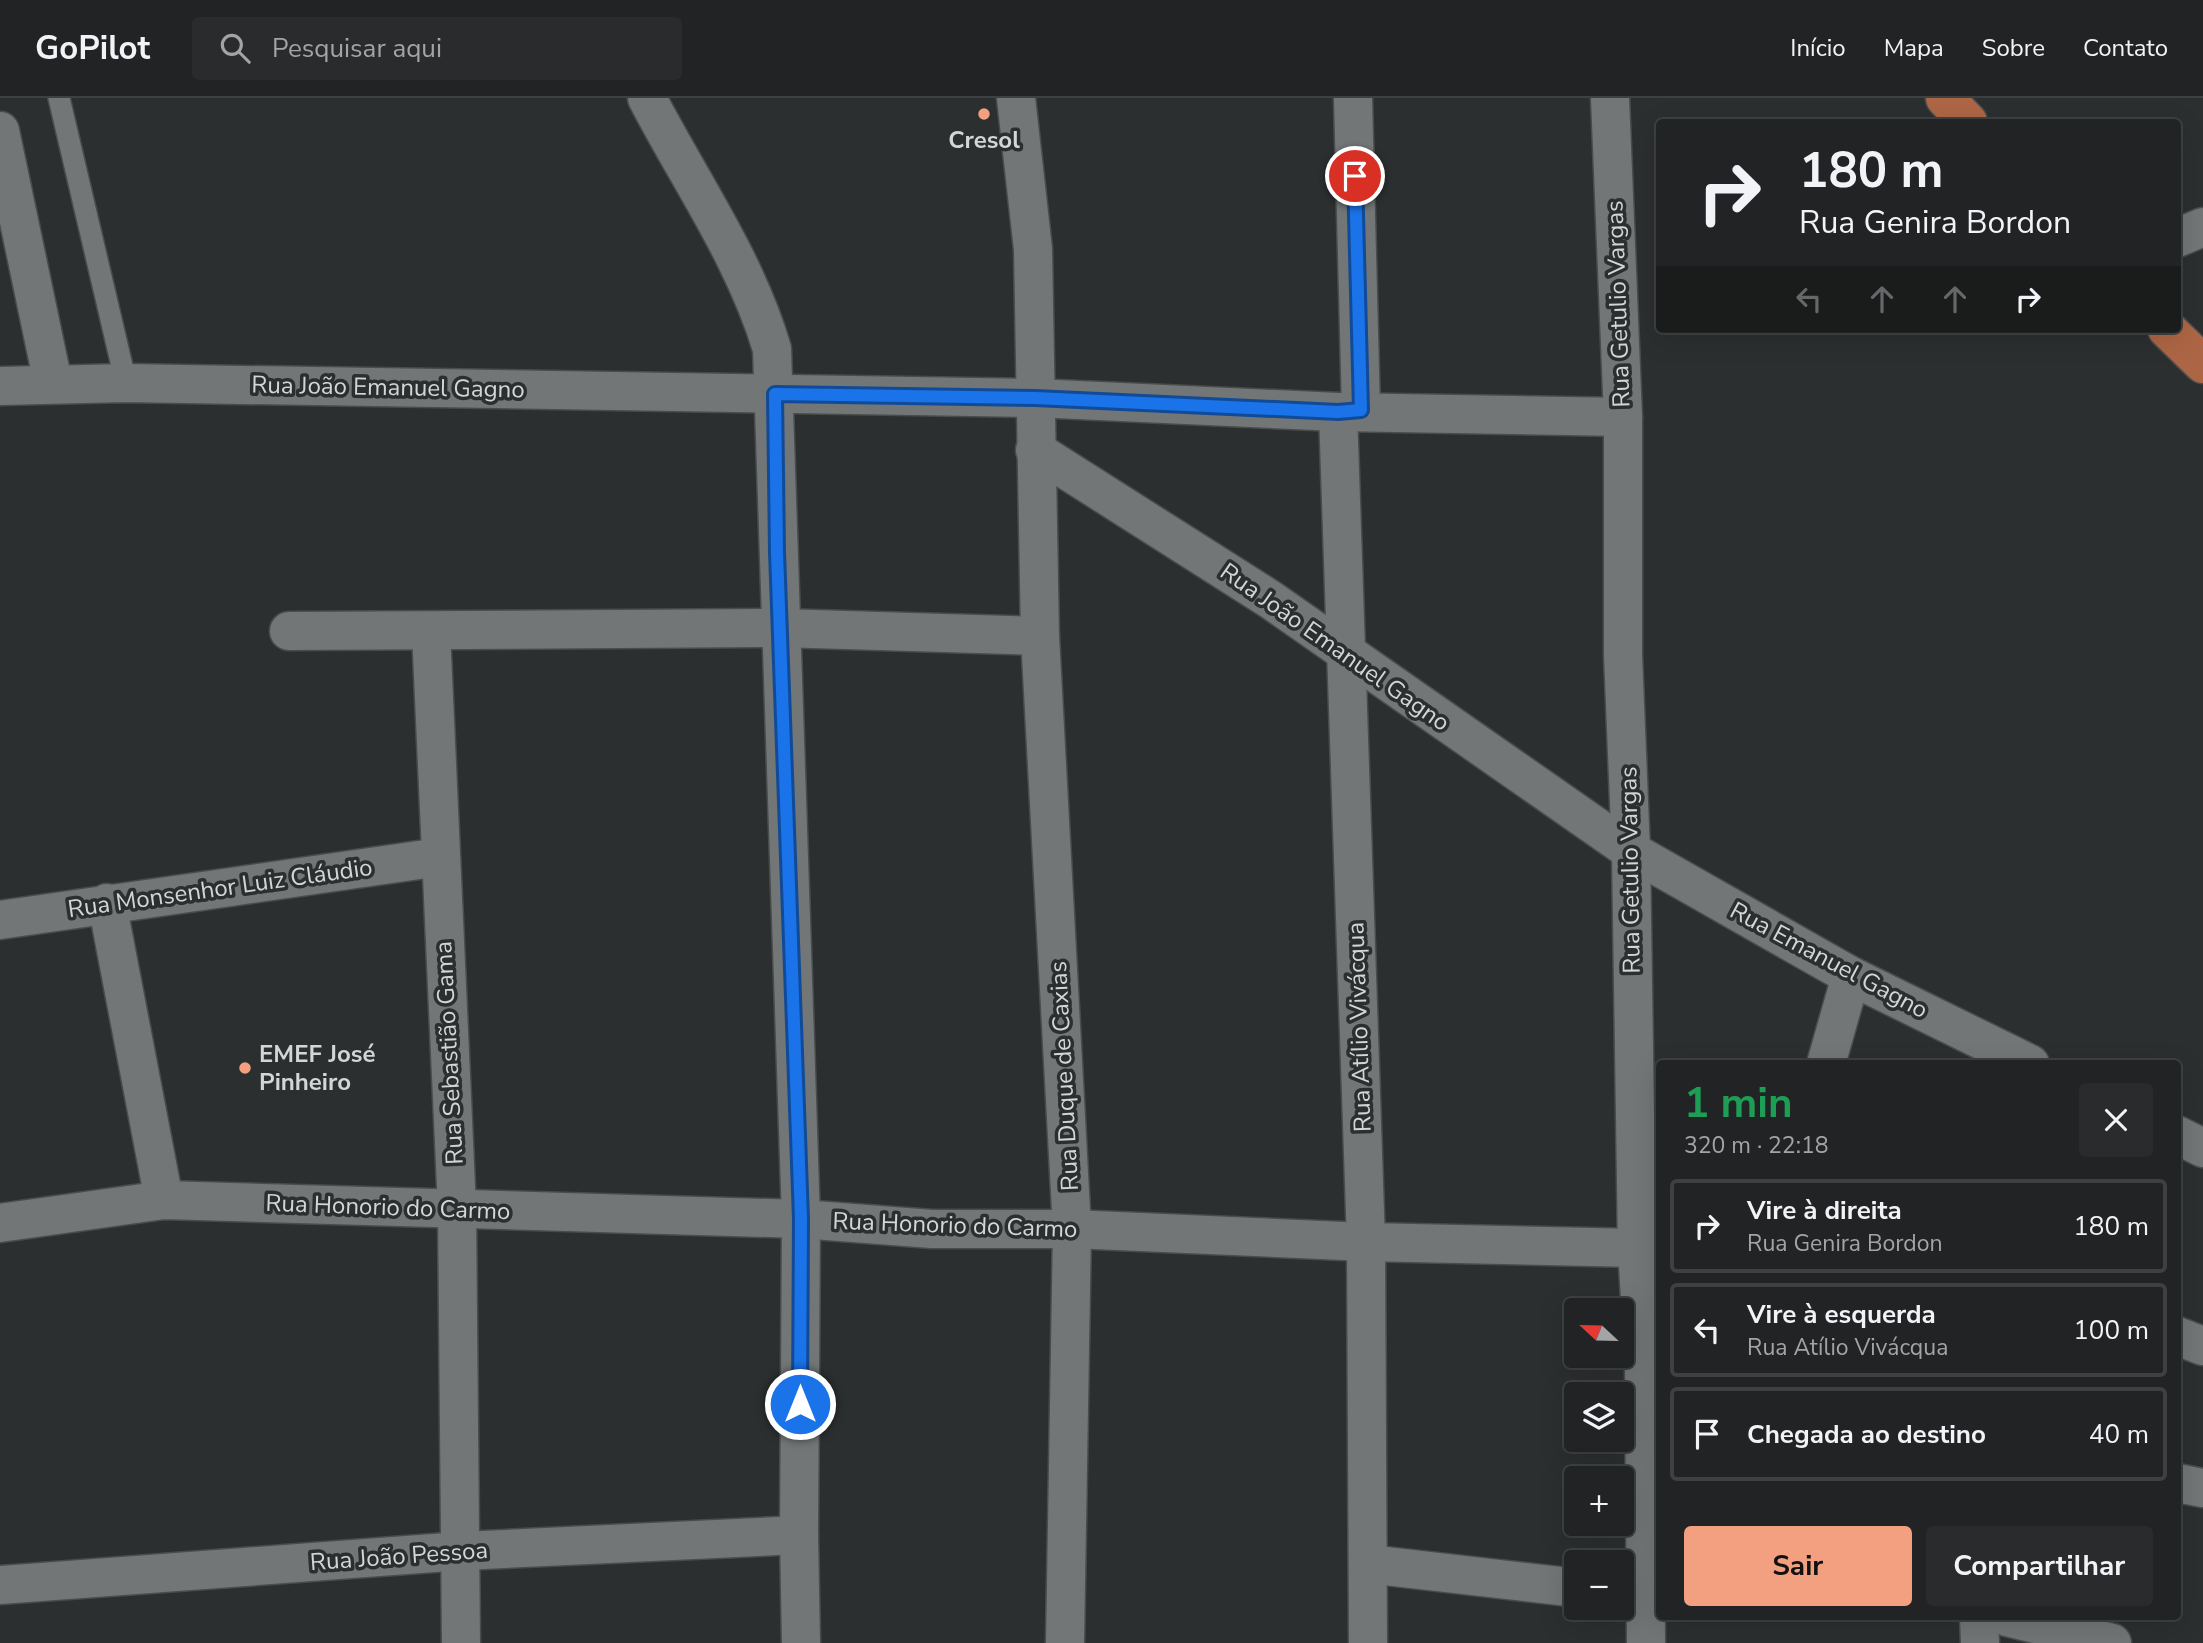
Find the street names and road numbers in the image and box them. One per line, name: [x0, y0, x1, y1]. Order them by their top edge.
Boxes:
street label: Rua Getulio Vargas: [1598, 200, 1638, 408]
street label: Rua João Emanuel Gagno: [251, 369, 525, 405]
street label: Rua João Emanuel Gagno: [1214, 556, 1456, 738]
street label: Rua Getulio Vargas: [1612, 766, 1648, 974]
street label: Rua Monsenhor Luiz Cláudio: [66, 851, 374, 925]
street label: Rua Emanuel Gagno: [1724, 894, 1934, 1026]
street label: Rua Atílio Vivácqua: [1339, 921, 1379, 1133]
street label: Rua Sebastião Gama: [427, 940, 471, 1166]
street label: Rua Duque de Caxias: [1042, 960, 1086, 1192]
street label: Rua Honorio do Carmo: [265, 1187, 511, 1227]
street label: Rua Honorio do Carmo: [832, 1205, 1078, 1245]
street label: Rua João Pessoa: [309, 1534, 489, 1578]

